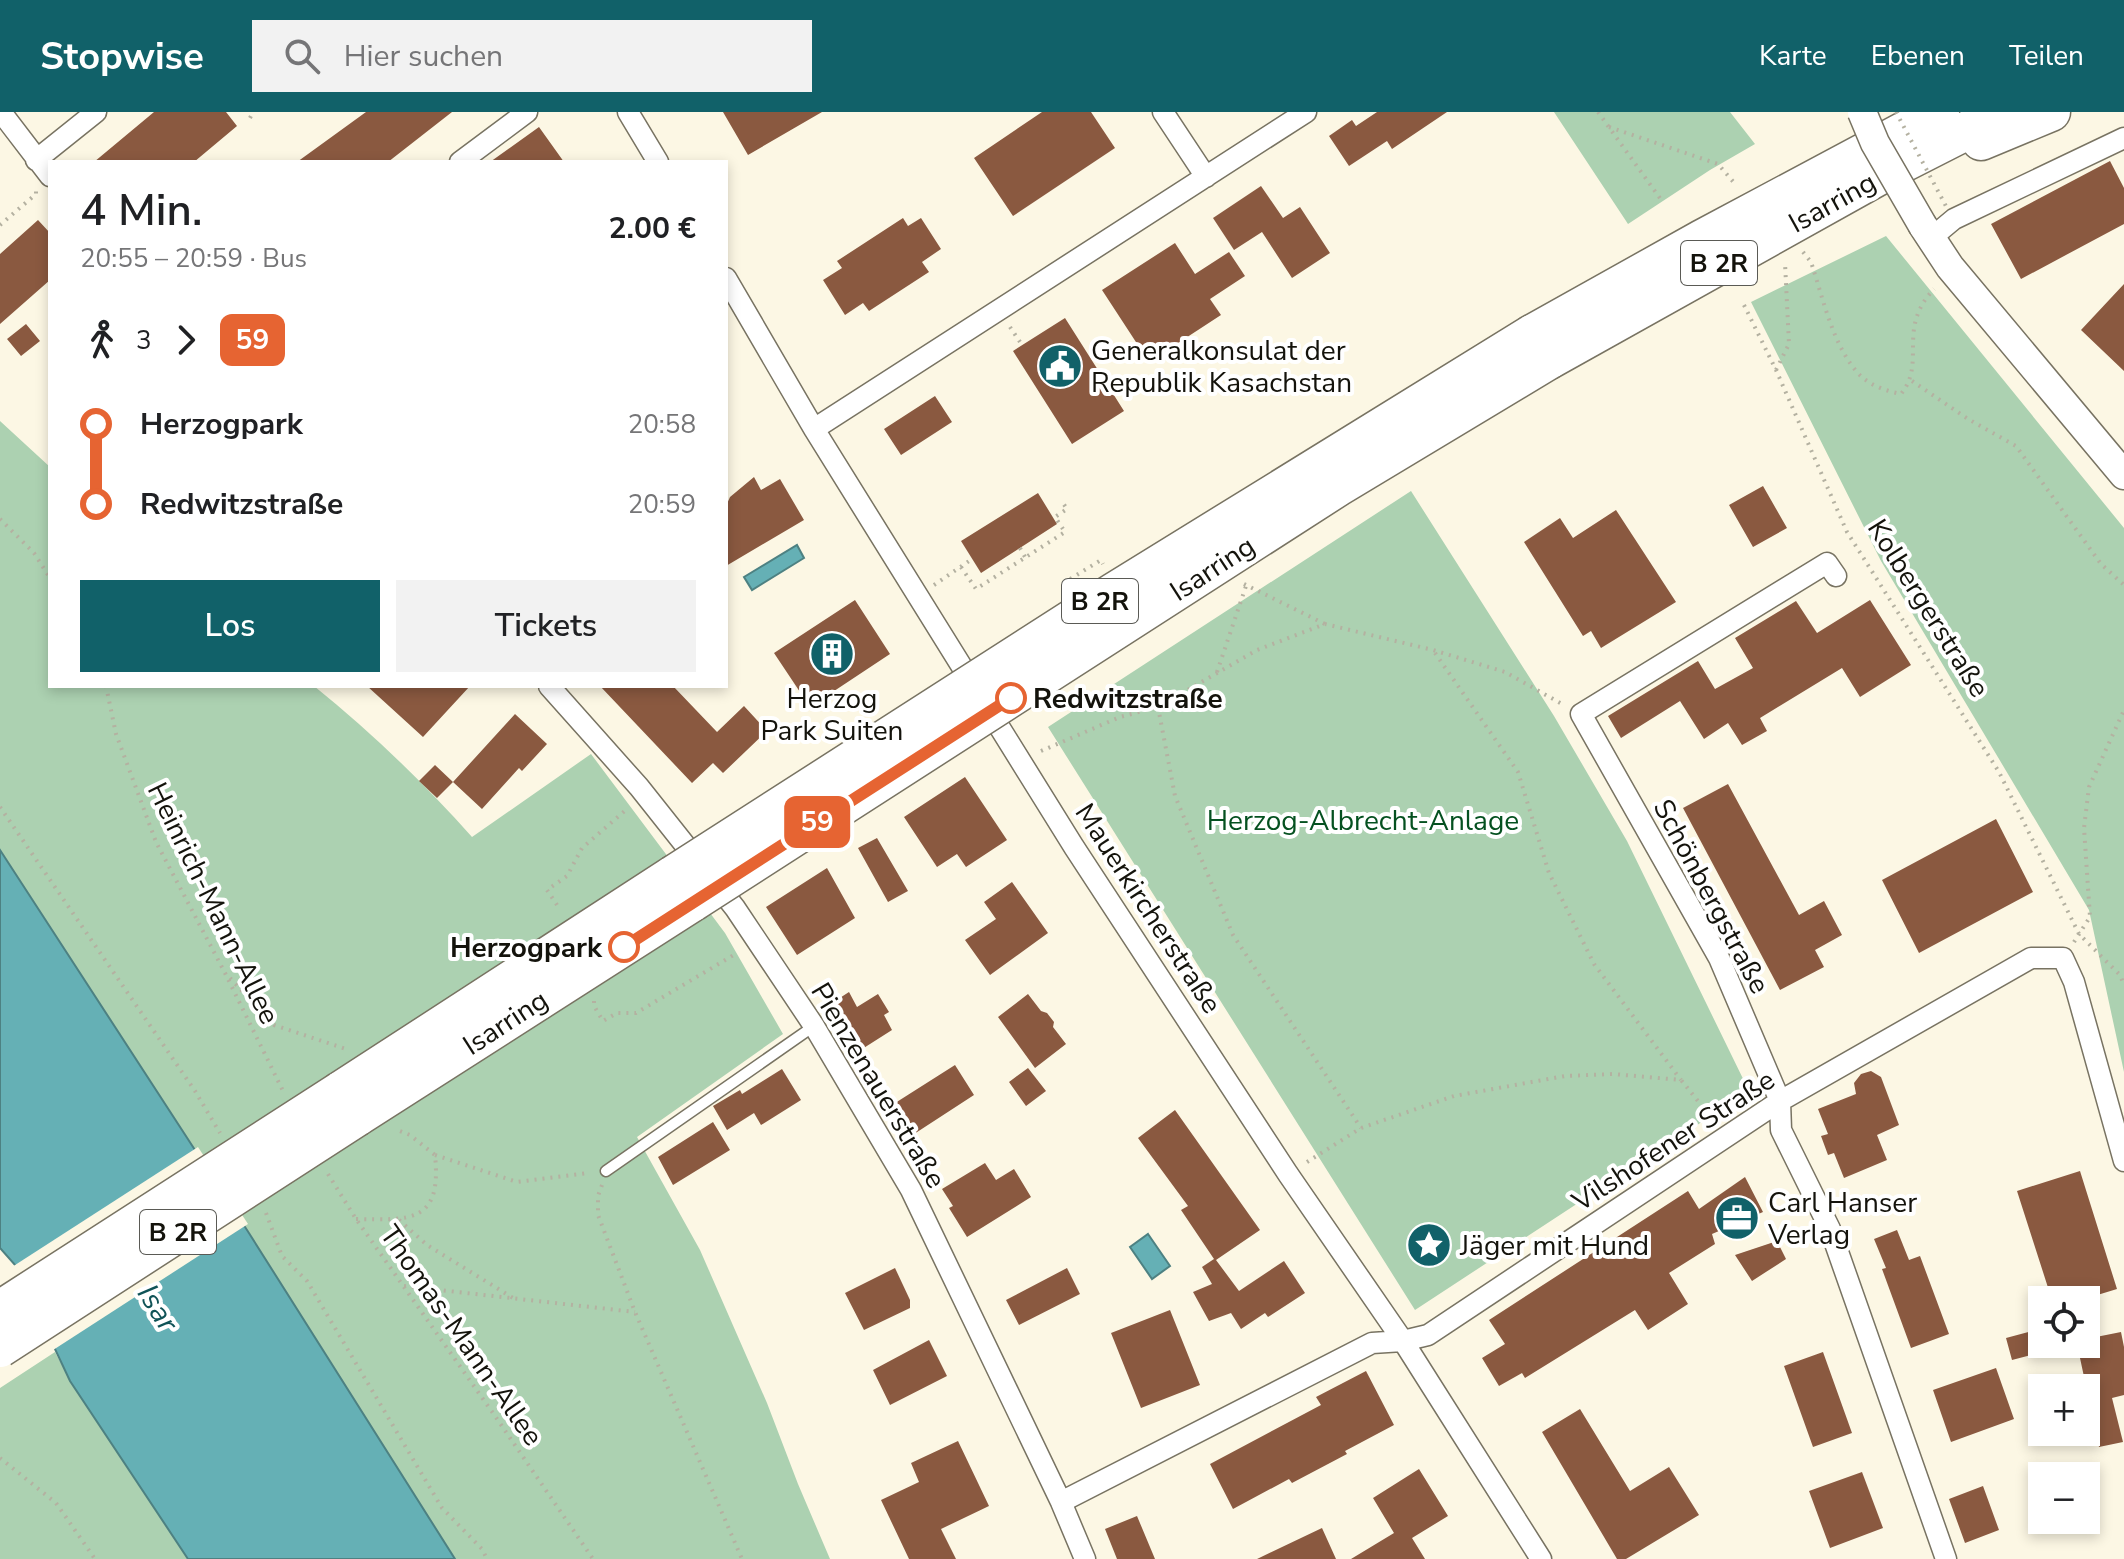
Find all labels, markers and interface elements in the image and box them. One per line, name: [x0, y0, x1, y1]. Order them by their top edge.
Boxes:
search box: [252, 20, 812, 92]
text: Stopwise: [40, 31, 204, 82]
icon: search: [280, 34, 324, 78]
text: Hier suchen: [344, 36, 503, 77]
text: Karte: [1759, 37, 1827, 75]
text: Ebenen: [1871, 37, 1965, 75]
text: Teilen: [2009, 37, 2084, 75]
street label: Isarring: [1782, 163, 1883, 242]
text: 4 Min.: [80, 181, 202, 241]
text: 2.00 €: [608, 208, 696, 249]
text: 20:55 – 20:59 · Bus: [80, 241, 307, 276]
road number: B 2R: [1681, 241, 1757, 285]
icon: walk: [80, 318, 124, 362]
icon: forward: [164, 318, 208, 362]
text: 59: [236, 321, 269, 359]
text: 3: [136, 323, 152, 358]
place label: Generalkonsulat der Republik Kasachstan: [1091, 332, 1352, 402]
public building icon: Generalkonsulat der Republik Kasachstan: [1036, 342, 1084, 390]
text: Herzogpark: [140, 404, 303, 445]
text: 20:58: [628, 407, 696, 442]
text: Redwitzstraße: [140, 484, 343, 525]
text: 20:59: [628, 487, 696, 522]
street label: Kolbergerstraße: [1858, 512, 1998, 705]
street label: Isarring: [1163, 527, 1262, 610]
road number: B 2R: [1062, 579, 1138, 623]
button: Los: [80, 580, 380, 672]
button: Tickets: [396, 580, 696, 672]
building icon: Herzog Park Suiten: [808, 630, 856, 678]
place label: Herzog Park Suiten: [761, 680, 904, 750]
place label: Redwitzstraße: [1033, 680, 1223, 718]
marker: Redwitzstraße: [996, 683, 1026, 713]
street label: Heinrich-Mann-Allee: [138, 776, 288, 1031]
street label: Schönbergstraße: [1644, 793, 1778, 1000]
line badge: 59: [781, 796, 853, 848]
street label: Mauerkircherstraße: [1066, 796, 1230, 1021]
park label: Herzog-Albrecht-Anlage: [1207, 802, 1519, 840]
text: 59: [800, 803, 834, 841]
place label: Herzogpark: [450, 929, 603, 967]
marker: Herzogpark: [609, 932, 639, 962]
street label: Pienzenauerstraße: [802, 976, 955, 1196]
street label: Isarring: [456, 981, 555, 1064]
street label: Vilshofener Straße: [1564, 1061, 1782, 1221]
place label: Carl Hanser Verlag: [1767, 1184, 1917, 1254]
office icon: Carl Hanser Verlag: [1713, 1194, 1761, 1242]
road number: B 2R: [140, 1210, 216, 1254]
street label: Thomas-Mann-Allee: [371, 1218, 552, 1453]
place icon: Jäger mit Hund: [1405, 1221, 1453, 1269]
place label: Jäger mit Hund: [1459, 1227, 1649, 1265]
water label: Isar: [127, 1277, 189, 1341]
map controls: [2028, 1286, 2100, 1534]
button: locate: [2028, 1286, 2100, 1358]
button: +: [2028, 1374, 2100, 1446]
button: −: [2028, 1462, 2100, 1534]

